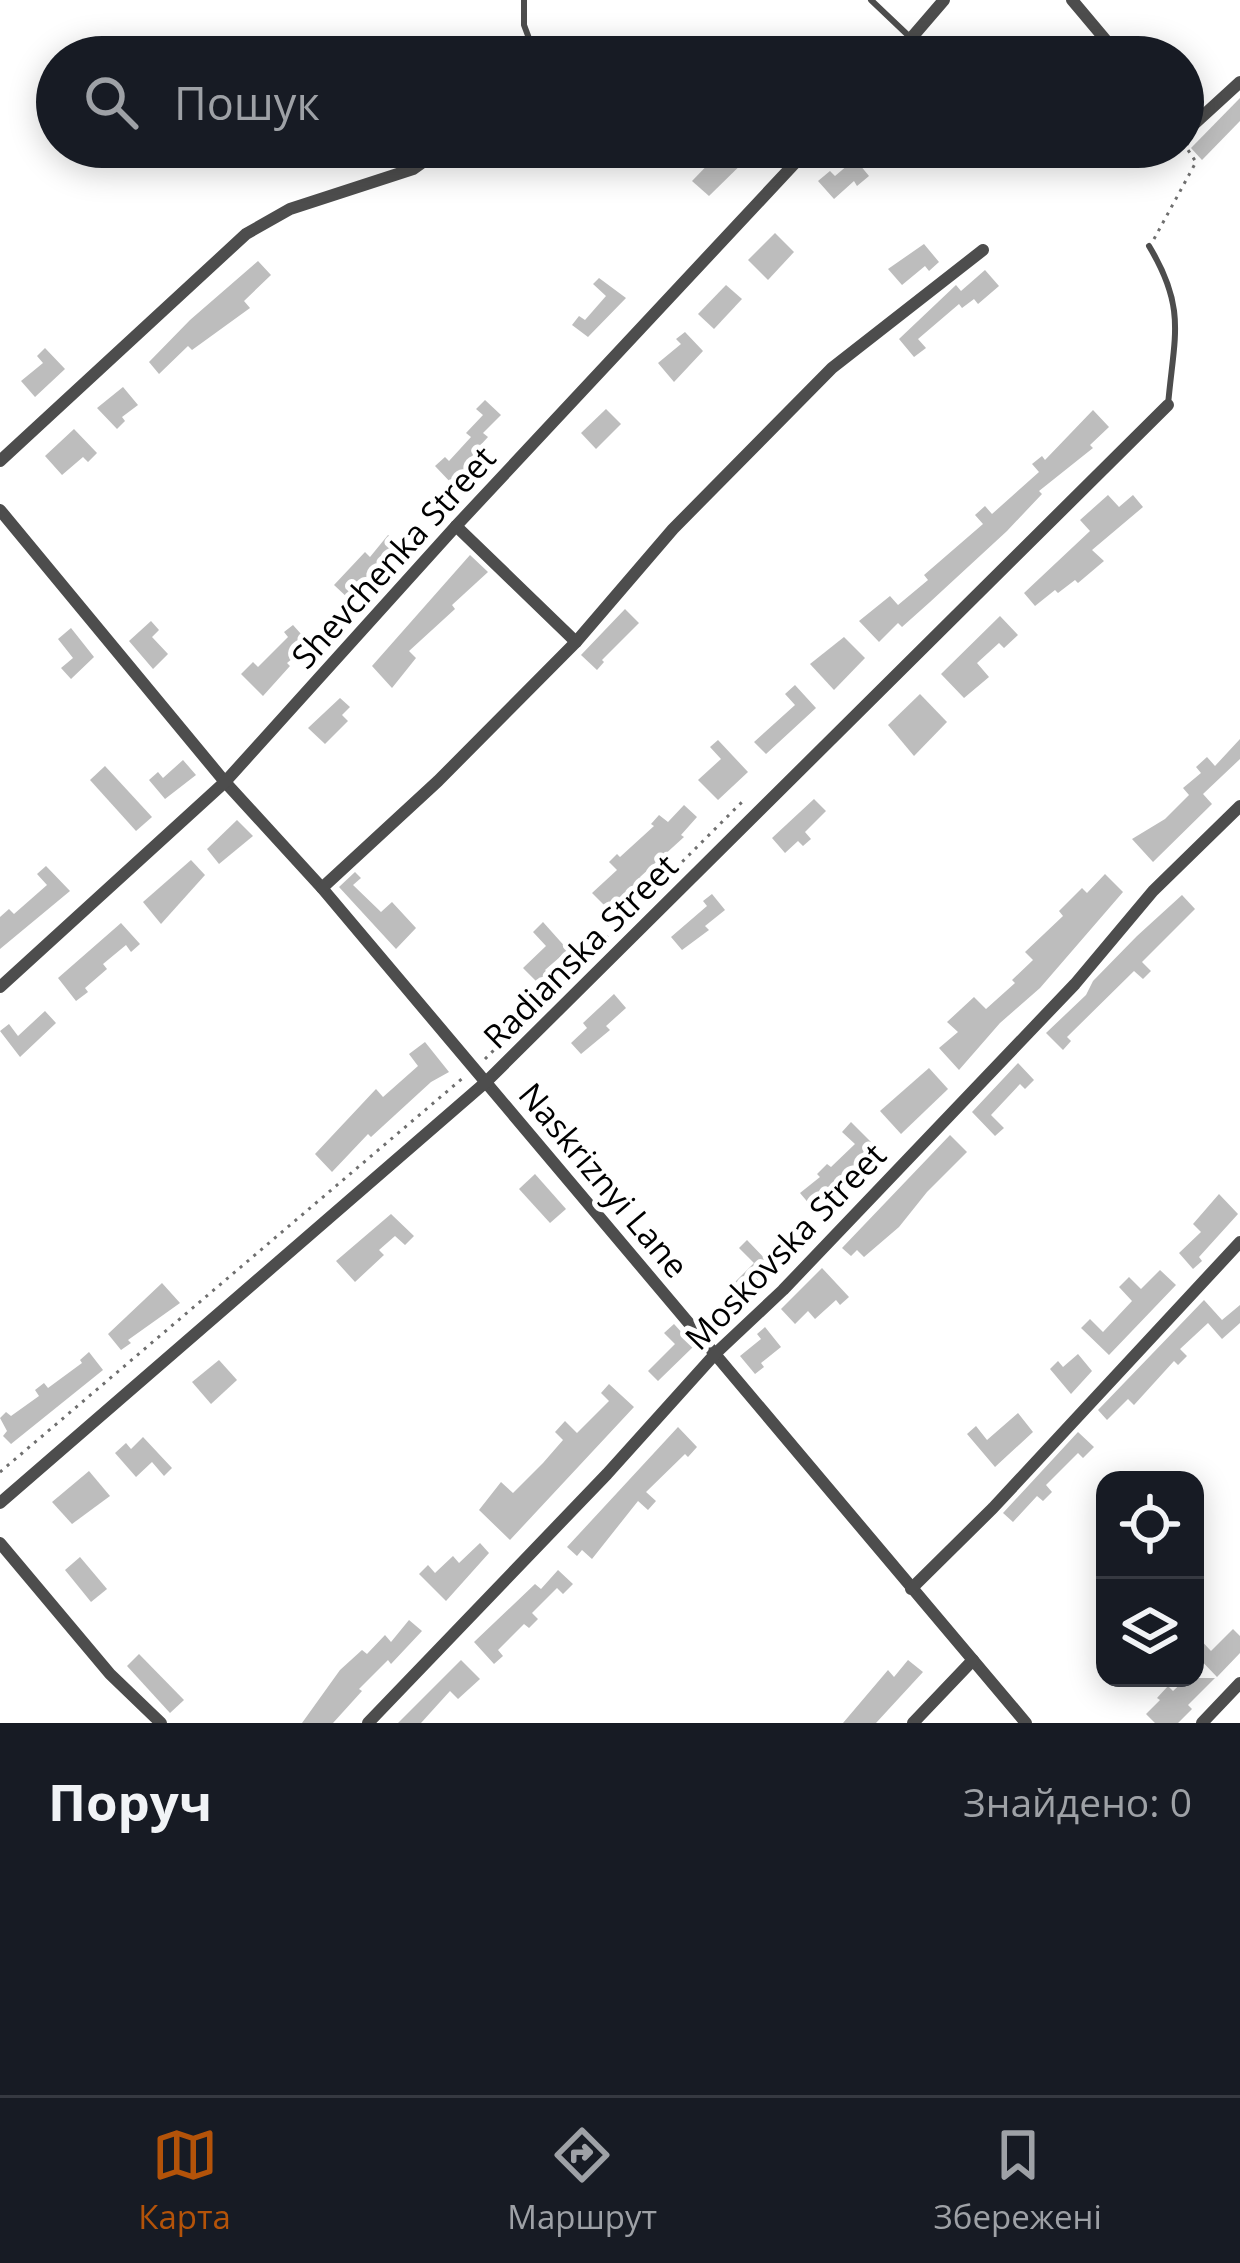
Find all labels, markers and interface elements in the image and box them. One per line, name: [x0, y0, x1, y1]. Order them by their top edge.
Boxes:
search box: [36, 36, 1204, 168]
icon: search: [78, 69, 144, 135]
text: Пошук: [174, 72, 320, 133]
street label: Shevchenka Street: [281, 436, 505, 678]
street label: Radianska Street: [473, 844, 687, 1058]
street label: Naskriznyi Lane: [509, 1073, 699, 1287]
street label: Moskovska Street: [675, 1133, 895, 1359]
map controls: [1096, 1471, 1204, 1687]
button: locate: [1096, 1471, 1204, 1579]
button: layers: [1096, 1579, 1204, 1687]
text: Поруч: [48, 1766, 212, 1836]
text: Знайдено: 0: [963, 1775, 1192, 1828]
tab: Карта: [138, 2122, 231, 2239]
tab: Маршрут: [507, 2122, 657, 2239]
tab: Збережені: [934, 2122, 1102, 2239]

